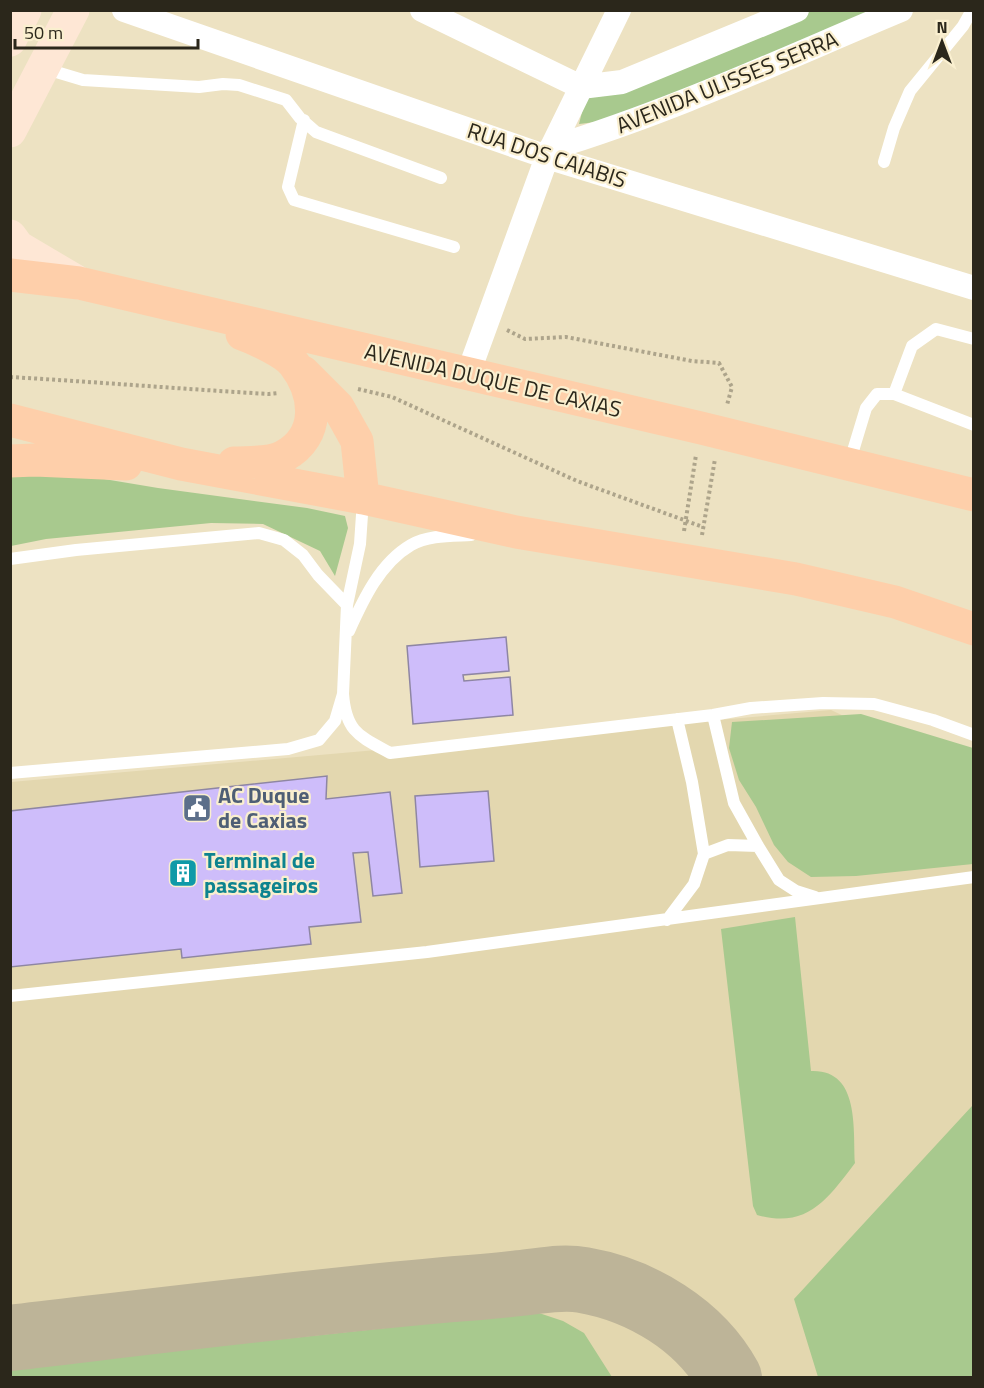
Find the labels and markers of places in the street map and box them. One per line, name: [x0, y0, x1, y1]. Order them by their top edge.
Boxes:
place label: AC Duque de Caxias: [218, 778, 309, 837]
public building icon: AC Duque de Caxias: [181, 792, 213, 824]
place label: Terminal de passageiros: [204, 843, 318, 902]
building icon: Terminal de passageiros: [167, 857, 199, 889]

